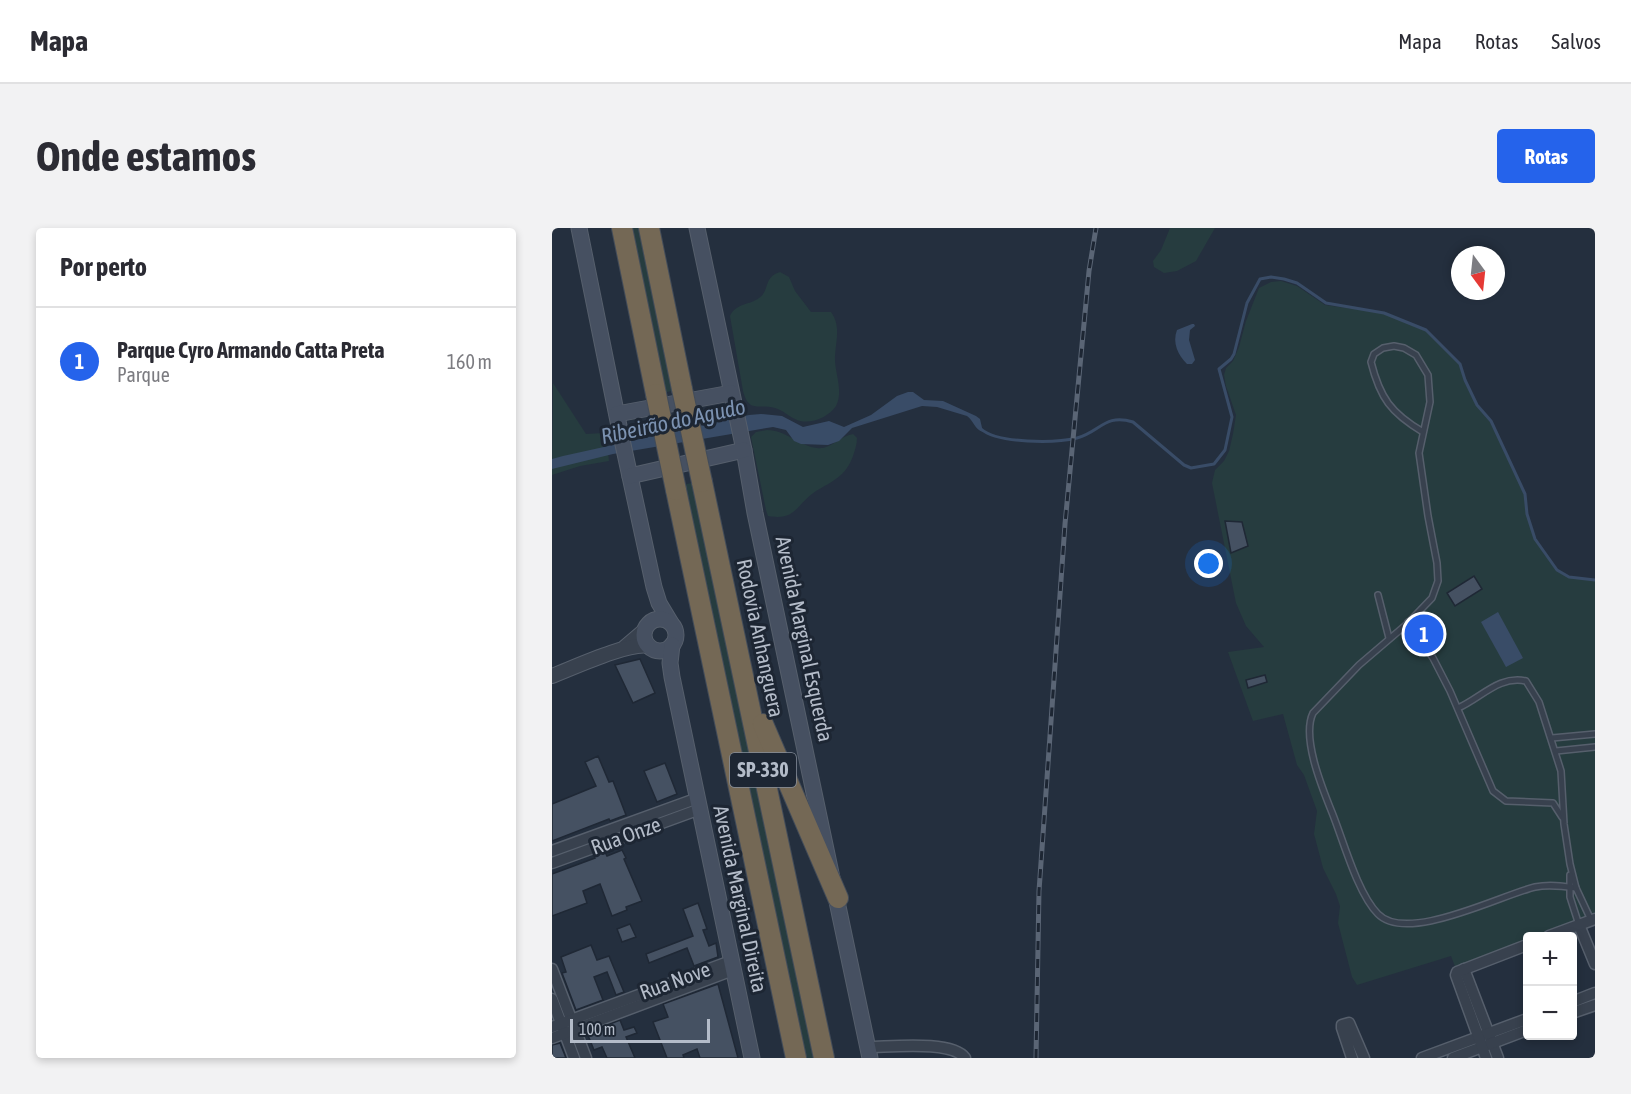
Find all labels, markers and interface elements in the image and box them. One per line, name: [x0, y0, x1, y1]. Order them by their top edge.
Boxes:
text: Mapa: [30, 25, 88, 57]
text: Mapa: [1398, 29, 1442, 53]
text: Rotas: [1475, 29, 1518, 53]
text: Salvos: [1551, 29, 1601, 53]
button: Rotas: [1497, 129, 1595, 183]
text: Onde estamos: [36, 132, 256, 180]
north arrow: [1451, 246, 1505, 300]
text: Por perto: [60, 252, 147, 282]
text: Parque Cyro Armando Catta Preta: [117, 337, 385, 363]
text: 1: [75, 350, 84, 373]
text: 160 m: [447, 350, 492, 373]
text: Parque: [117, 363, 170, 386]
water label: Ribeirão do Agudo: [598, 393, 748, 449]
street label: Avenida Marginal Esquerda: [771, 534, 838, 744]
your location: [1194, 549, 1223, 578]
street label: Rodovia Anhanguera: [733, 557, 789, 719]
pin: 1: [1404, 612, 1444, 656]
road number: SP-330: [730, 753, 796, 787]
street label: Avenida Marginal Direita: [709, 803, 773, 994]
street label: Rua Onze: [587, 811, 664, 859]
map controls: [1523, 932, 1577, 1040]
button: +: [1523, 932, 1577, 986]
street label: Rua Nove: [636, 956, 713, 1004]
button: −: [1523, 986, 1577, 1040]
scale bar: [570, 1016, 710, 1044]
text: 100 m: [579, 1020, 615, 1038]

